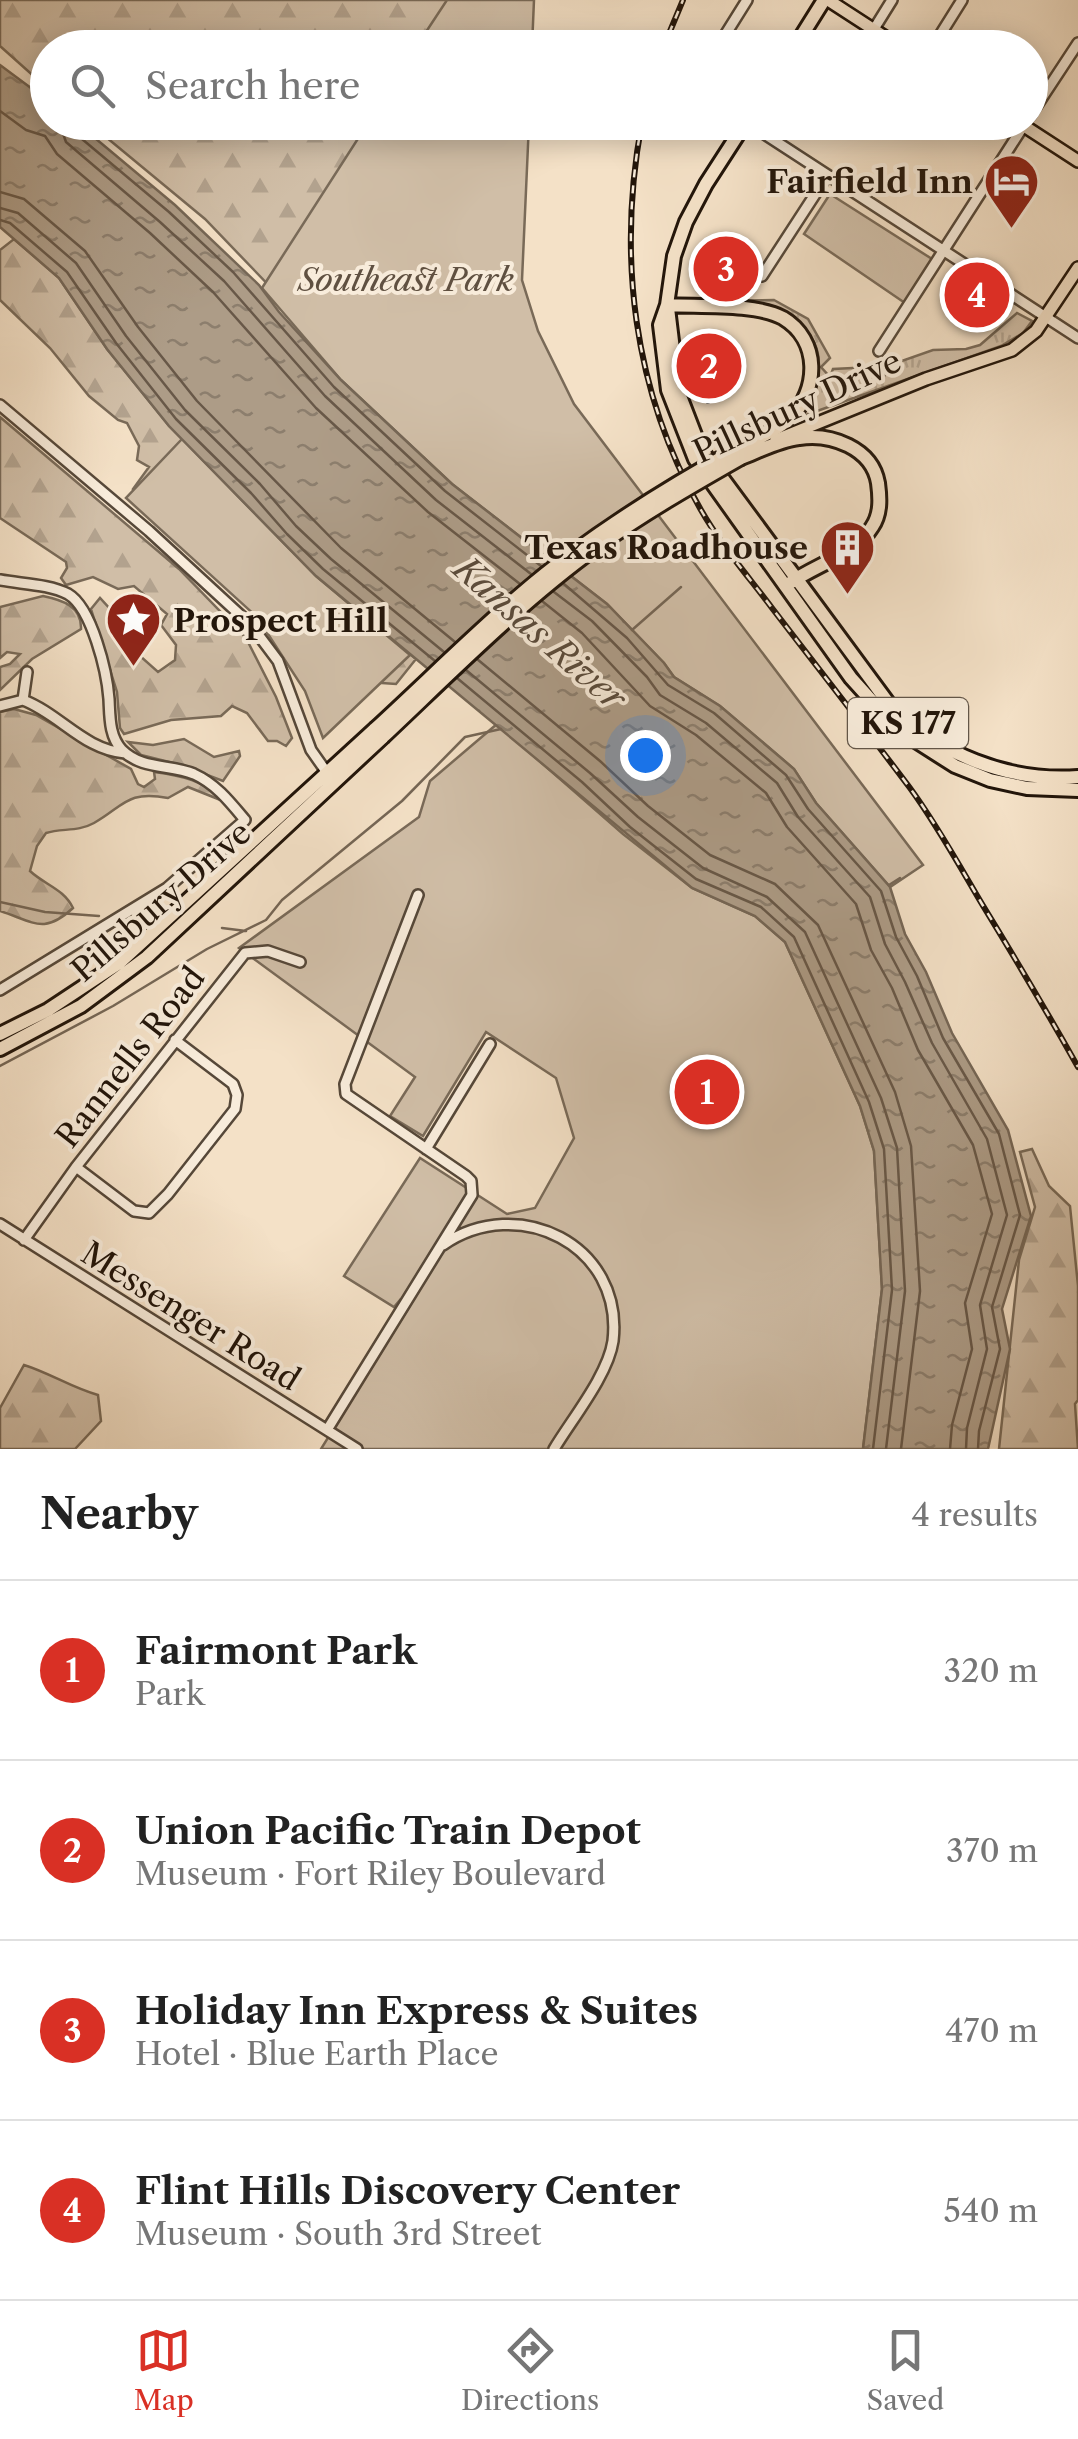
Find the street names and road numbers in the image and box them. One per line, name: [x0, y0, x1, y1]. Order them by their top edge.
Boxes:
street label: Pillsbury Drive: [687, 341, 907, 471]
road number: KS 177: [848, 698, 968, 748]
street label: Pillsbury Drive: [63, 813, 259, 989]
street label: Rannells Road: [47, 959, 213, 1155]
street label: Messenger Road: [74, 1233, 308, 1399]

